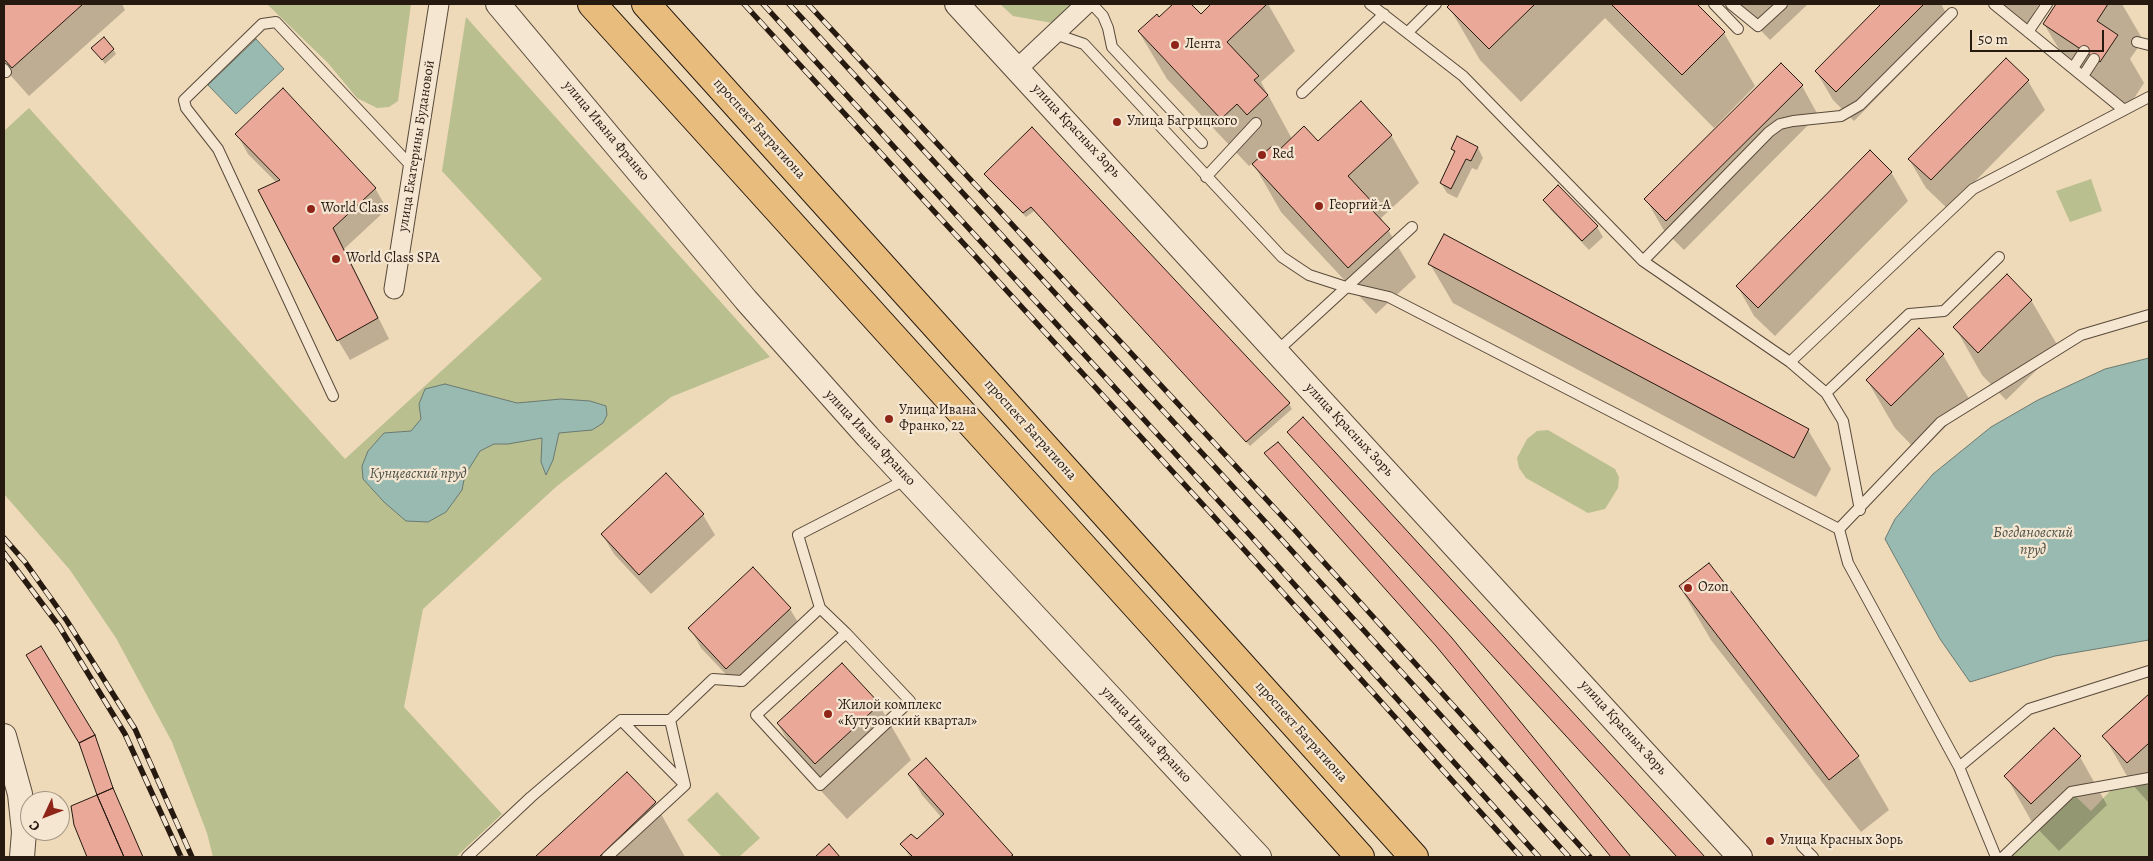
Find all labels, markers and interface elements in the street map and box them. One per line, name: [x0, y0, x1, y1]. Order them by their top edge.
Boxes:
scale bar: [1973, 20, 2107, 52]
text: 50 m: [1978, 29, 2008, 49]
place label: Лента: [1185, 37, 1221, 53]
marker: Лента: [1169, 39, 1181, 51]
street label: улица Екатерины Будановой: [395, 59, 439, 233]
street label: проспект Багратиона: [709, 75, 809, 183]
street label: улица Ивана Франко: [559, 78, 653, 184]
street label: улица Красных Зорь: [1028, 81, 1124, 181]
place label: Улица Багрицкого: [1127, 114, 1237, 130]
marker: Улица Багрицкого: [1111, 116, 1123, 128]
place label: Red: [1272, 147, 1294, 163]
marker: Red: [1256, 149, 1268, 161]
place label: Георгий-А: [1329, 198, 1391, 214]
marker: Георгий-А: [1313, 200, 1325, 212]
place label: World Class: [321, 201, 389, 217]
marker: World Class: [305, 203, 317, 215]
place label: World Class SPA: [346, 251, 440, 267]
marker: World Class SPA: [330, 253, 342, 265]
street label: проспект Багратиона: [980, 376, 1080, 484]
street label: улица Красных Зорь: [1301, 380, 1397, 480]
street label: улица Ивана Франко: [821, 386, 919, 490]
place label: Улица Ивана Франко, 22: [899, 403, 977, 436]
marker: Улица Ивана Франко, 22: [883, 413, 895, 425]
water label: Кунцевский пруд: [369, 465, 467, 483]
water label: Богдановский пруд: [1993, 524, 2073, 559]
place label: Ozon: [1698, 580, 1729, 596]
marker: Ozon: [1682, 582, 1694, 594]
street label: улица Красных Зорь: [1576, 677, 1670, 779]
street label: проспект Багратиона: [1251, 678, 1351, 786]
street label: улица Ивана Франко: [1097, 683, 1195, 787]
place label: Жилой комплекс «Кутузовский квартал»: [838, 698, 977, 730]
marker: Жилой комплекс «Кутузовский квартал»: [822, 708, 834, 720]
north arrow: [20, 791, 70, 841]
text: С: [25, 816, 44, 836]
place label: Улица Красных Зорь: [1780, 833, 1903, 849]
marker: Улица Красных Зорь: [1764, 835, 1776, 847]

